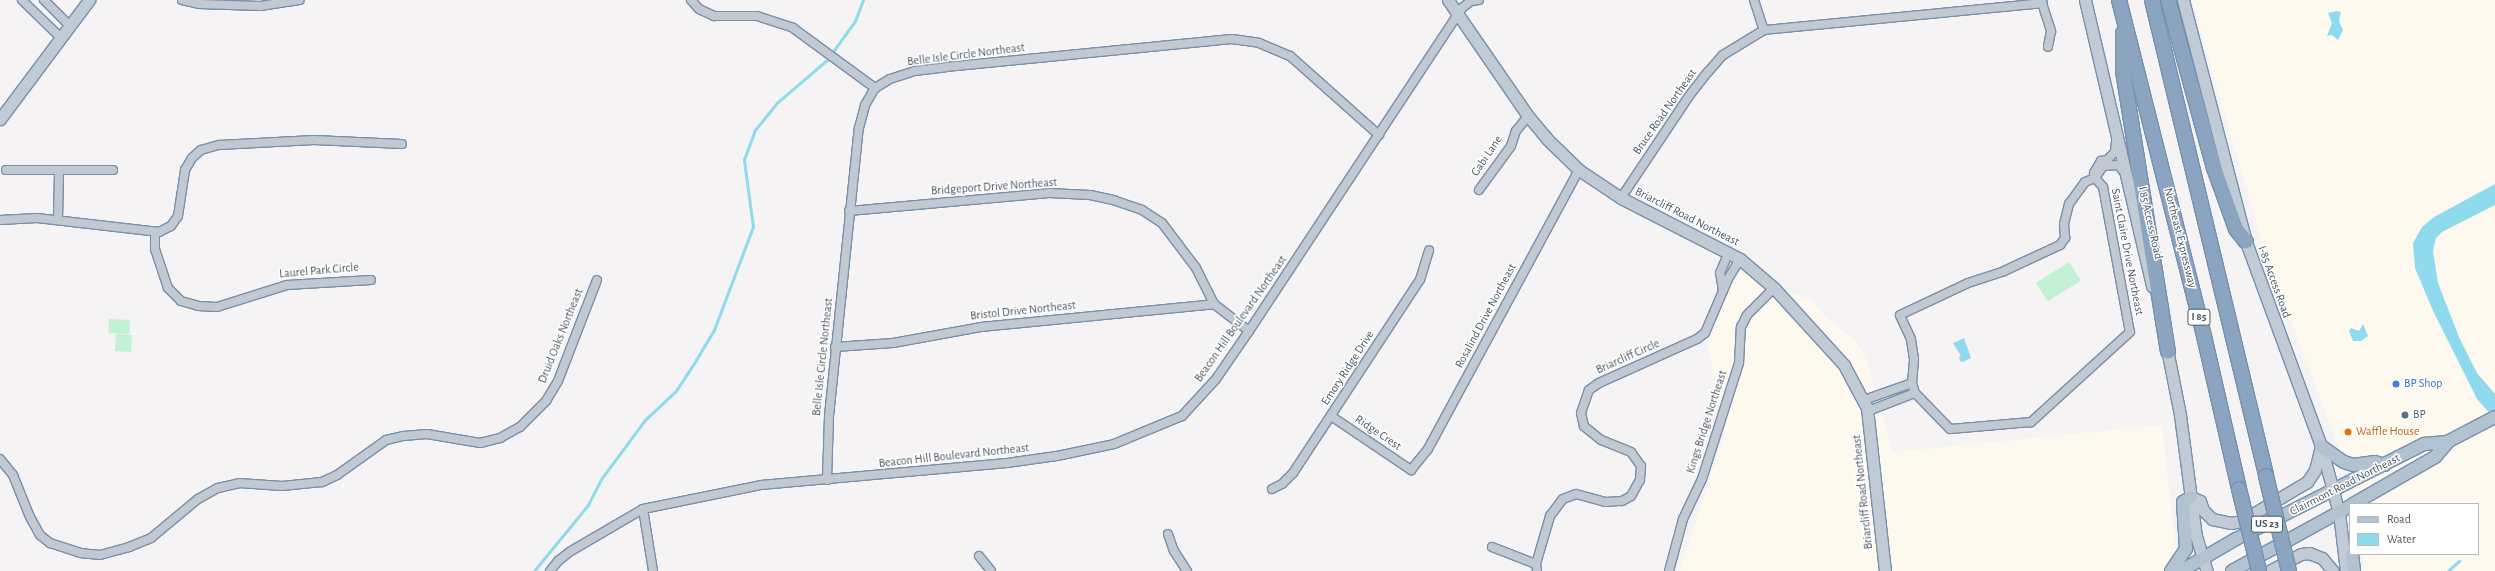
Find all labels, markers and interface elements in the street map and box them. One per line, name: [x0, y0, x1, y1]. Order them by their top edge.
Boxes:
street label: Belle Isle Circle Northeast: [906, 41, 1026, 69]
street label: Bruce Road Northeast: [1630, 66, 1700, 158]
street label: Gabi Lane: [1468, 133, 1506, 179]
street label: Bridgeport Drive Northeast: [931, 175, 1057, 199]
street label: Briarcliff Road Northeast: [1633, 184, 1741, 250]
street label: I 85 Access Road: [2135, 185, 2165, 261]
street label: Northeast Expressway: [2161, 186, 2199, 290]
street label: Saint Claire Drive Northeast: [2108, 187, 2146, 317]
street label: I-85 Access Road: [2254, 244, 2294, 320]
street label: Beacon Hill Boulevard Northeast: [1192, 253, 1290, 385]
street label: Laurel Park Circle: [279, 260, 359, 282]
street label: Rosalind Drive Northeast: [1452, 261, 1520, 371]
street label: Druid Oaks Northeast: [535, 287, 587, 385]
street label: Belle Isle Circle Northeast: [810, 297, 836, 417]
street label: Bristol Drive Northeast: [970, 298, 1076, 324]
road number: I 85: [2187, 308, 2211, 326]
street label: Emory Ridge Drive: [1318, 328, 1378, 408]
street label: Briarcliff Circle: [1594, 337, 1662, 377]
street label: Kings Bridge Northeast: [1684, 369, 1730, 475]
place label: BP Shop: [2404, 377, 2442, 391]
marker: BP Shop: [2391, 379, 2401, 389]
place label: BP: [2413, 408, 2426, 422]
marker: BP: [2400, 410, 2410, 420]
street label: Ridge Crest: [1352, 412, 1404, 454]
place label: Waffle House: [2356, 425, 2419, 439]
marker: Waffle House: [2343, 427, 2353, 437]
street label: Briarcliff Road Northeast: [1850, 434, 1876, 550]
street label: Beacon Hill Boulevard Northeast: [878, 441, 1030, 471]
street label: Clairmont Road Northeast: [2287, 451, 2403, 519]
legend: [2349, 503, 2479, 555]
road number: US 23: [2250, 515, 2284, 533]
text: Water: [2387, 533, 2416, 545]

